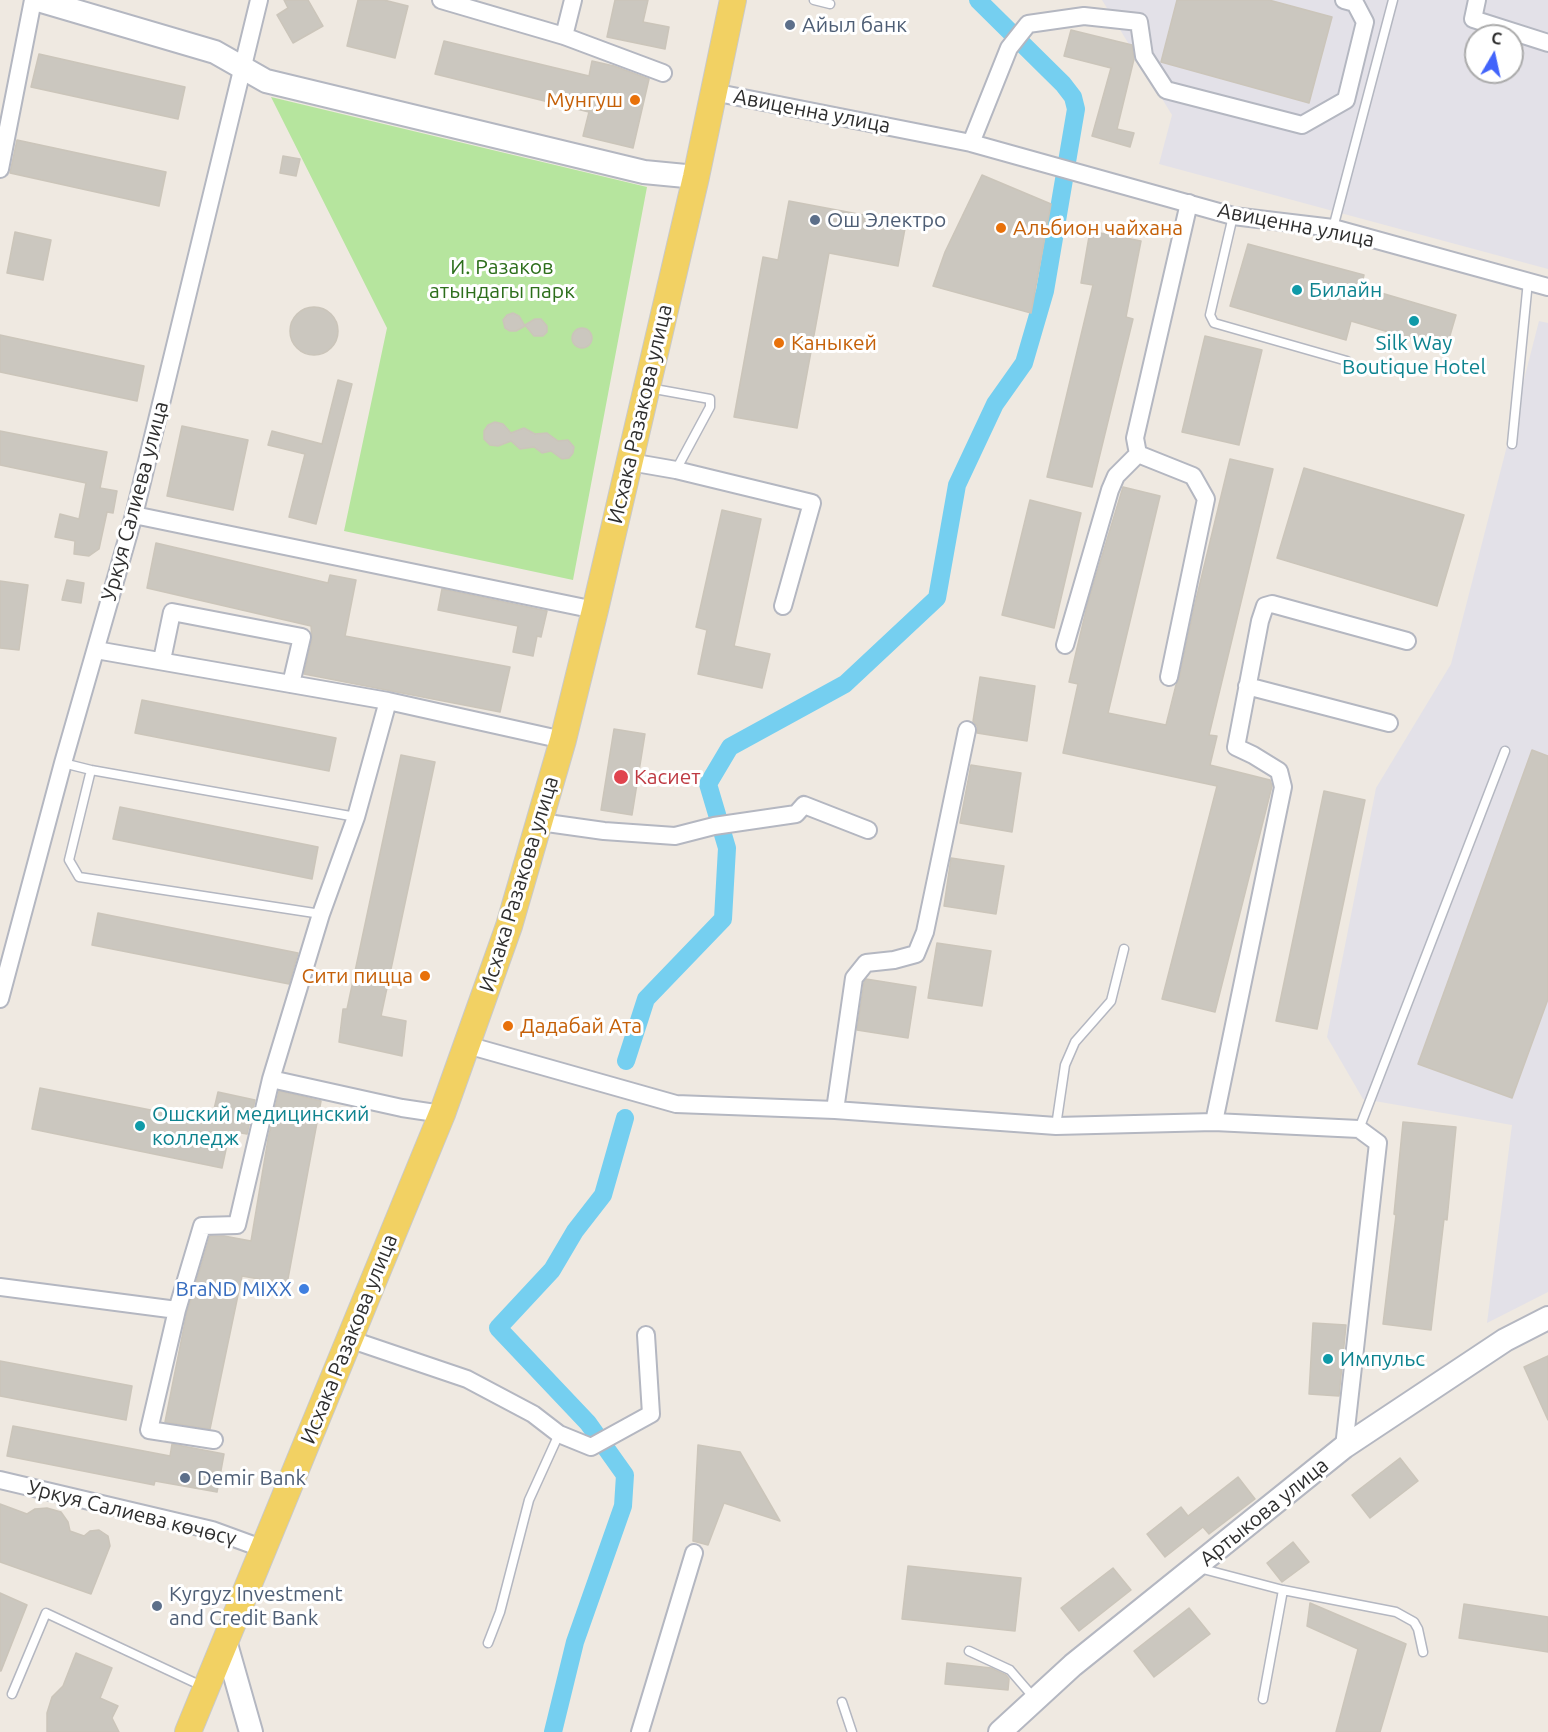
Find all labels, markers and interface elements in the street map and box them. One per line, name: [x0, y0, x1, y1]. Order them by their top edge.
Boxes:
place label: Айыл банк: [802, 12, 907, 38]
marker: Айыл банк: [783, 18, 797, 32]
north arrow: [1464, 24, 1524, 84]
text: С: [1490, 29, 1503, 48]
street label: Авиценна улица: [732, 83, 892, 139]
place label: Мунгуш: [546, 87, 623, 113]
marker: Мунгуш: [628, 93, 642, 107]
street label: Авиценна улица: [1216, 197, 1376, 253]
place label: Ош Электро: [827, 207, 946, 233]
marker: Ош Электро: [808, 213, 822, 227]
place label: Альбион чайхана: [1013, 215, 1183, 241]
marker: Альбион чайхана: [994, 221, 1008, 235]
park label: И. Разаков атындагы парк: [429, 254, 575, 304]
place label: Билайн: [1309, 277, 1382, 303]
marker: Билайн: [1290, 283, 1304, 297]
street label: Исхака Разакова улица: [602, 302, 678, 526]
marker: Silk Way Boutique Hotel: [1407, 314, 1421, 328]
place label: Каныкей: [791, 330, 877, 356]
place label: Silk Way Boutique Hotel: [1342, 330, 1486, 380]
marker: Каныкей: [772, 336, 786, 350]
street label: Уркуя Салиева улица: [96, 398, 174, 604]
place label: Касиет: [634, 764, 701, 790]
marker: Касиет: [612, 768, 630, 786]
street label: Исхака Разакова улица: [474, 773, 564, 995]
place label: Сити пицца: [301, 963, 413, 989]
marker: Сити пицца: [418, 969, 432, 983]
place label: Дадабай Ата: [520, 1013, 642, 1039]
marker: Дадабай Ата: [501, 1019, 515, 1033]
place label: Ошский медицинский колледж: [152, 1101, 370, 1151]
marker: Ошский медицинский колледж: [133, 1119, 147, 1133]
street label: Исхака Разакова улица: [295, 1230, 403, 1448]
place label: BraND MIXX: [175, 1276, 292, 1302]
marker: BraND MIXX: [297, 1282, 311, 1296]
place label: Импульс: [1340, 1346, 1425, 1372]
marker: Импульс: [1321, 1352, 1335, 1366]
street label: Артыкова улица: [1195, 1452, 1333, 1572]
place label: Demir Bank: [197, 1465, 306, 1491]
marker: Demir Bank: [178, 1471, 192, 1485]
street label: Уркуя Салиева көчөсү: [25, 1475, 239, 1551]
place label: Kyrgyz Investment and Credit Bank: [169, 1581, 343, 1631]
marker: Kyrgyz Investment and Credit Bank: [150, 1599, 164, 1613]

